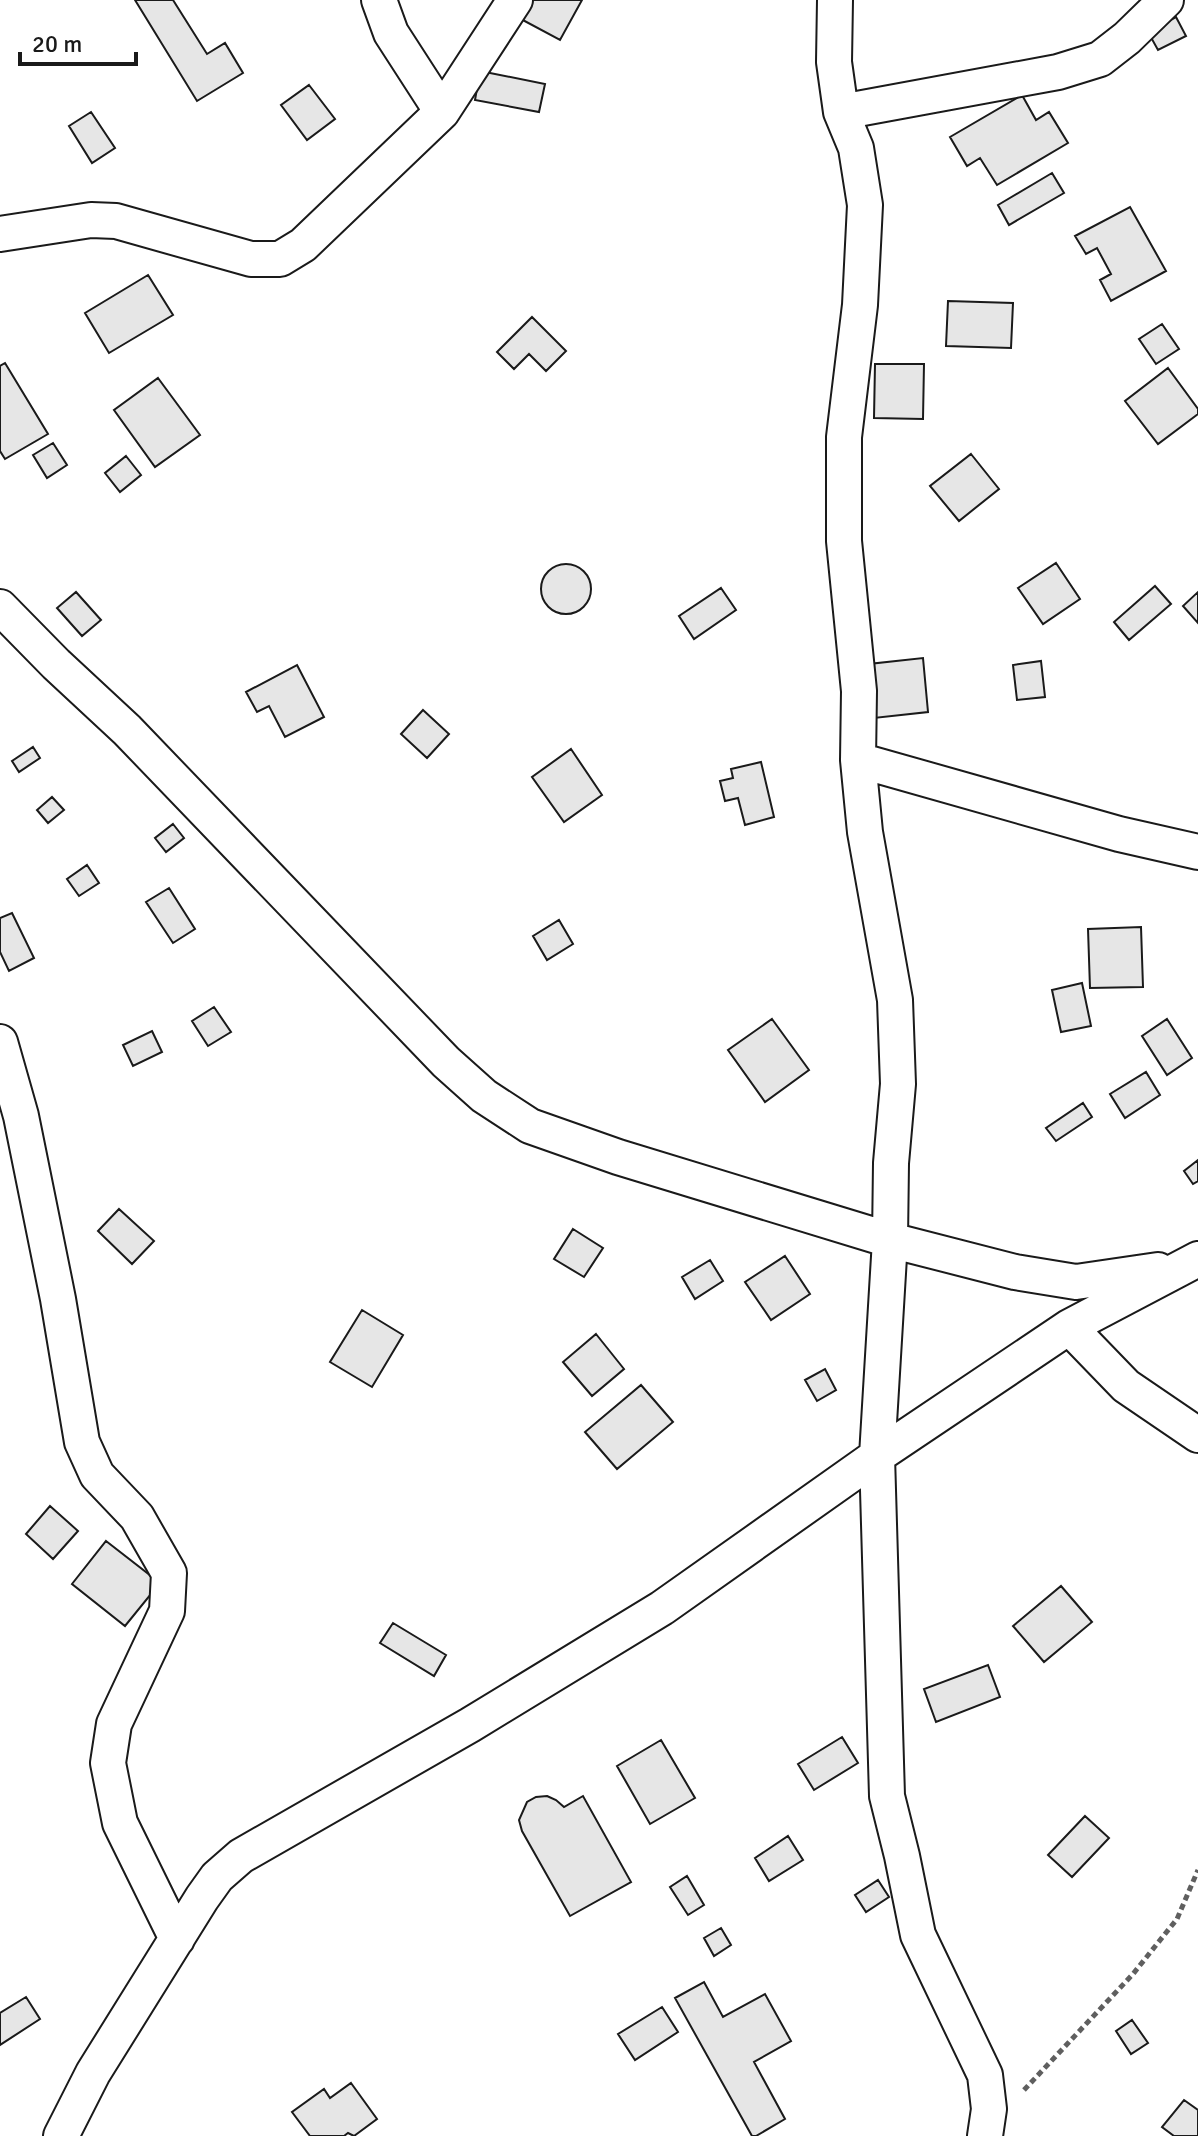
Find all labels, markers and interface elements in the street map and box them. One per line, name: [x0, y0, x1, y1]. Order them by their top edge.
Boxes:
scale bar: [20, 16, 136, 66]
text: 20 m: [32, 29, 82, 59]

